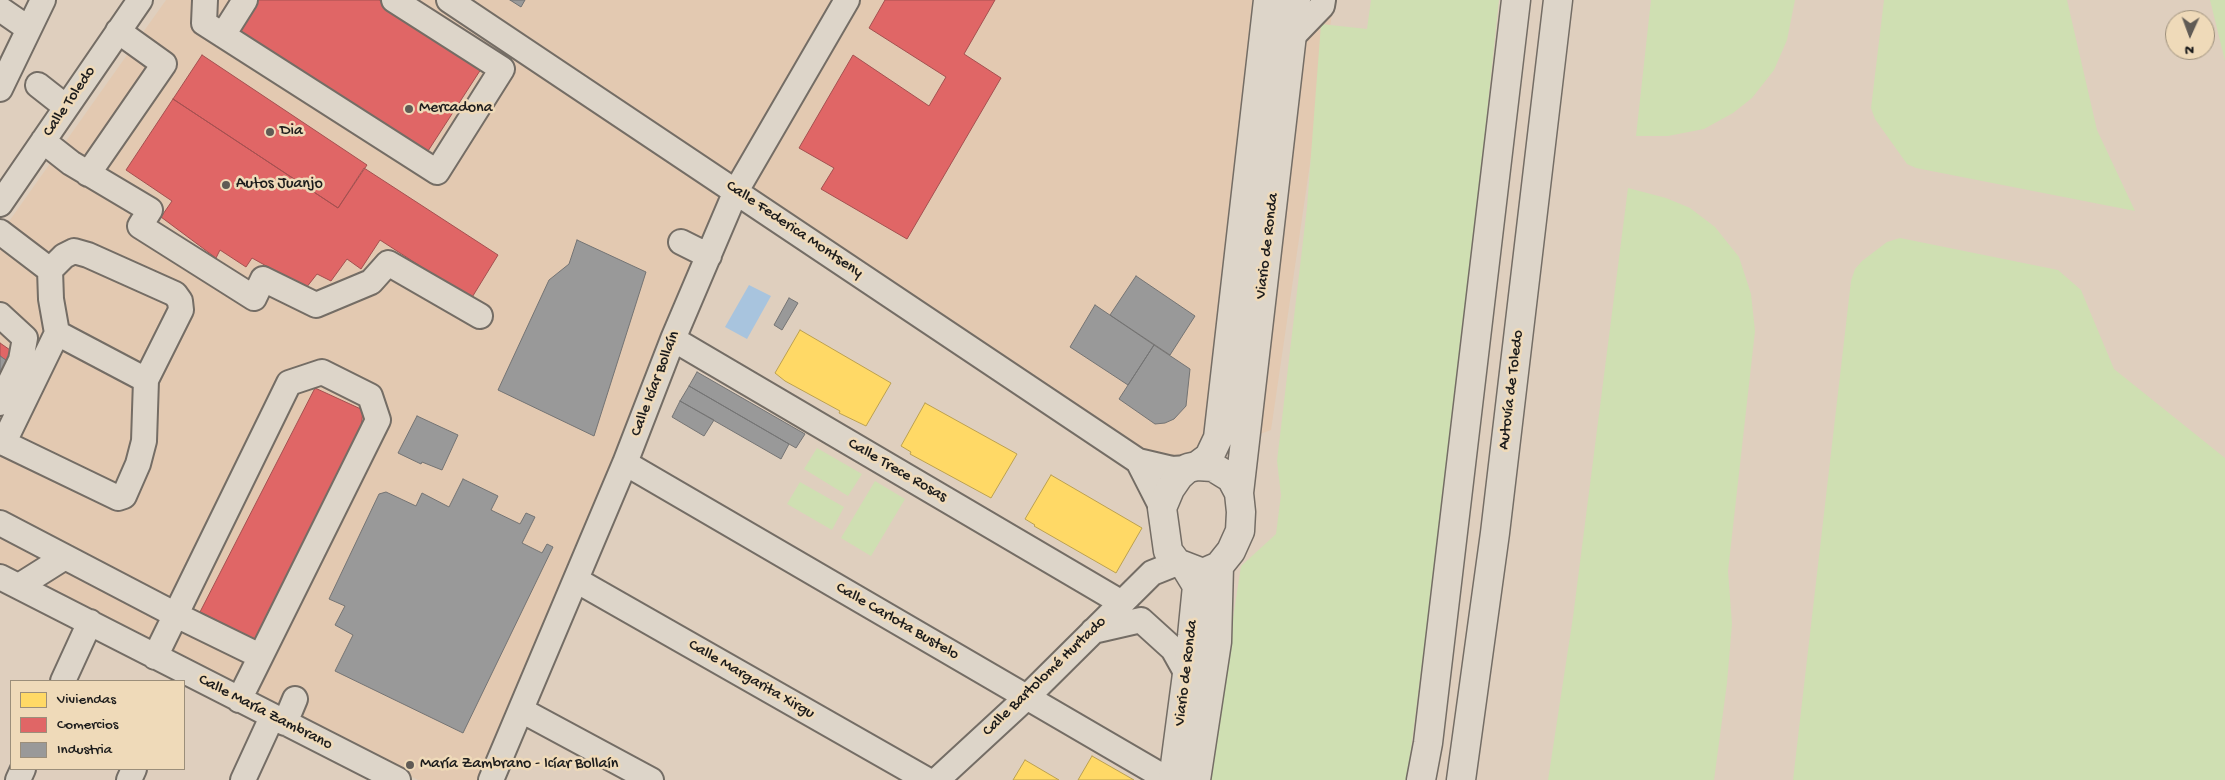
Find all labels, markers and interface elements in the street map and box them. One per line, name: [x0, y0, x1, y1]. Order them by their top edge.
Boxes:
north arrow: [2165, 10, 2215, 60]
text: N: [2185, 41, 2194, 58]
street label: Calle Toledo: [40, 63, 100, 141]
place label: Mercadona: [419, 99, 493, 119]
marker: Mercadona: [403, 103, 415, 115]
place label: Dia: [280, 122, 303, 142]
marker: Dia: [264, 126, 276, 138]
place label: Autos Juanjo: [236, 175, 323, 195]
street label: Calle Federica Montseny: [722, 177, 866, 283]
marker: Autos Juanjo: [220, 179, 232, 191]
street label: Viario de Ronda: [1252, 192, 1284, 300]
street label: Calle Icíar Bollaín: [627, 329, 685, 439]
street label: Autovía de Toledo: [1495, 329, 1529, 451]
street label: Calle Trece Rosas: [844, 435, 950, 507]
street label: Calle Carlota Bustelo: [832, 579, 962, 665]
street label: Calle Bartolomé Hurtado: [979, 613, 1111, 741]
street label: Viario de Ronda: [1171, 619, 1203, 727]
street label: Calle Margarita Xirgu: [684, 636, 818, 724]
street label: Calle María Zambrano: [195, 671, 335, 755]
legend: [10, 680, 185, 770]
text: Viviendas: [57, 691, 116, 709]
text: Comercios: [57, 716, 118, 734]
text: Industria: [57, 741, 112, 759]
place label: María Zambrano - Icíar Bollaín: [420, 755, 618, 775]
marker: María Zambrano - Icíar Bollaín: [404, 759, 416, 771]

